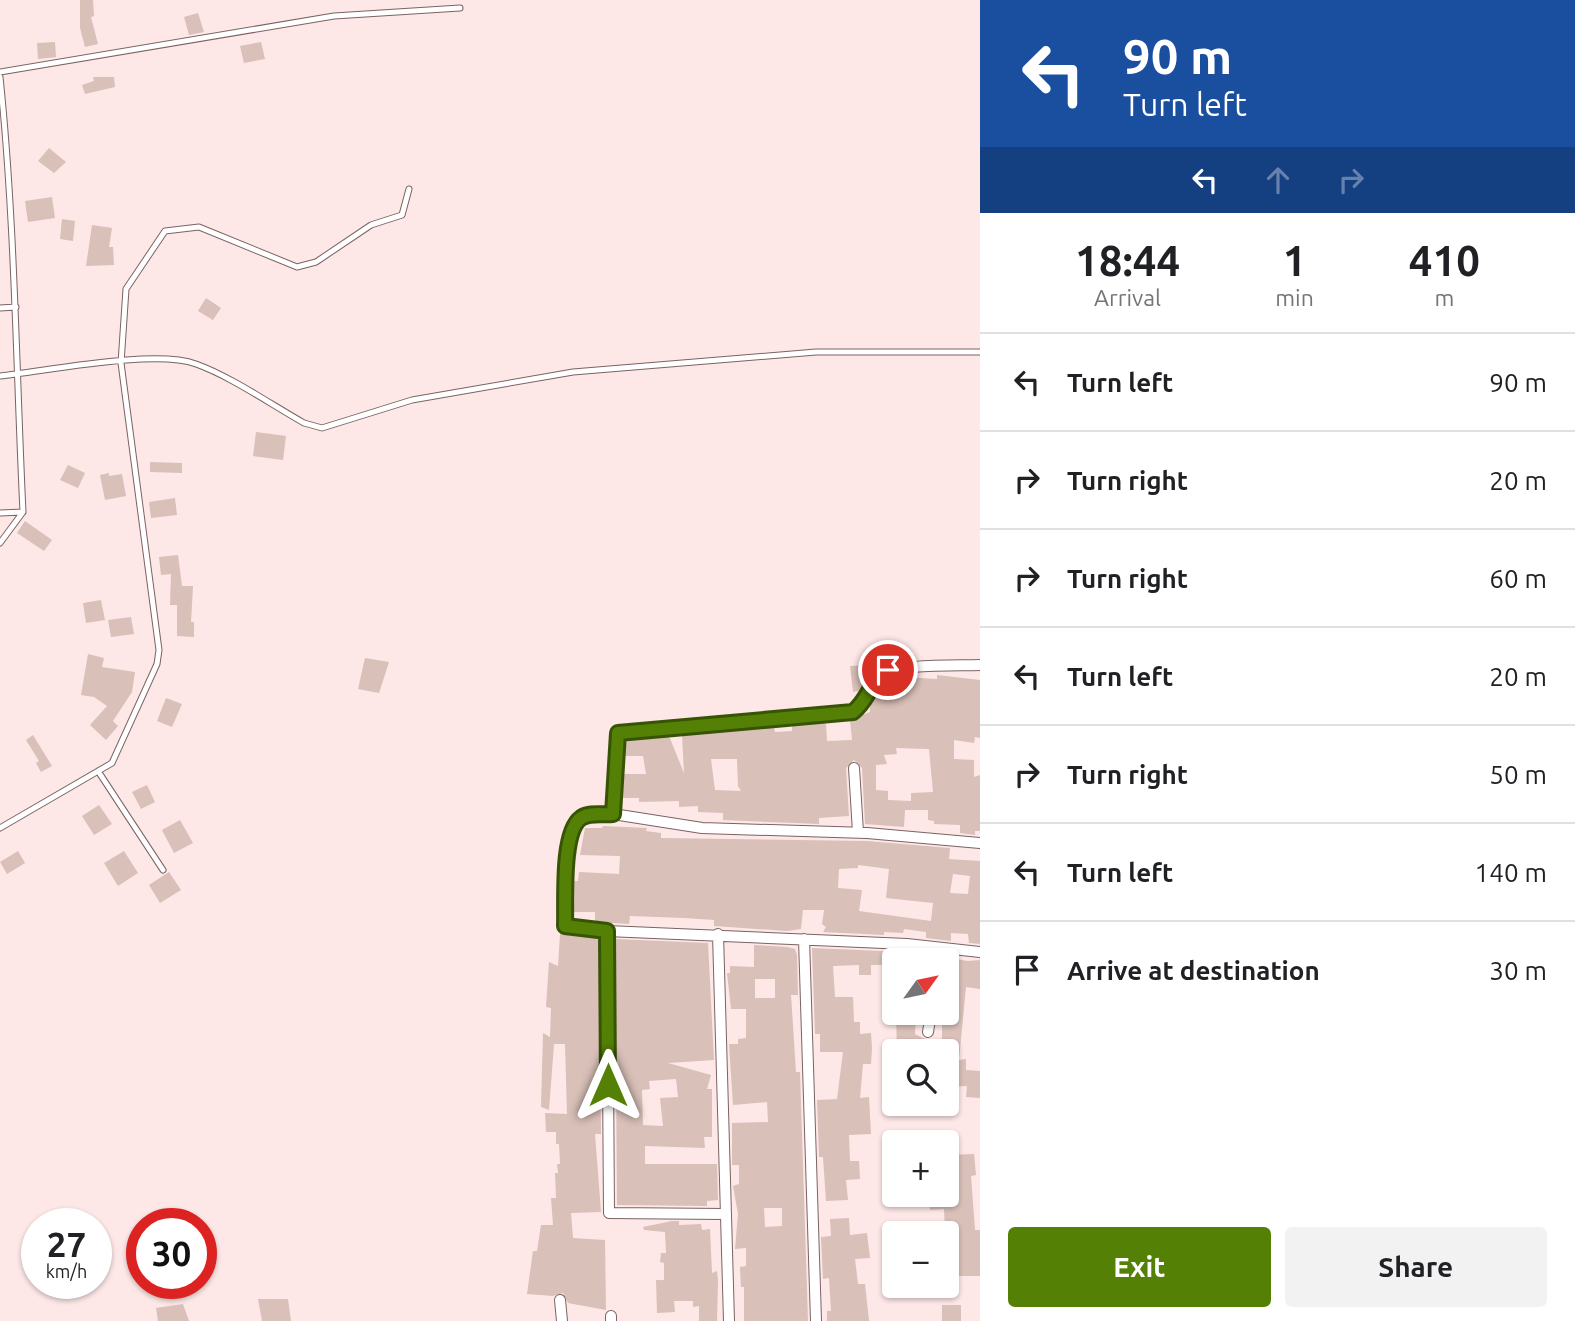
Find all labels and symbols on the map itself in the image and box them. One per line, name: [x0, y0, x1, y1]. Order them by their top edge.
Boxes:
pin: [858, 640, 918, 700]
north arrow: [882, 948, 959, 1026]
position arrow: [571, 1048, 645, 1122]
speed limit sign: 30: [126, 1208, 217, 1299]

